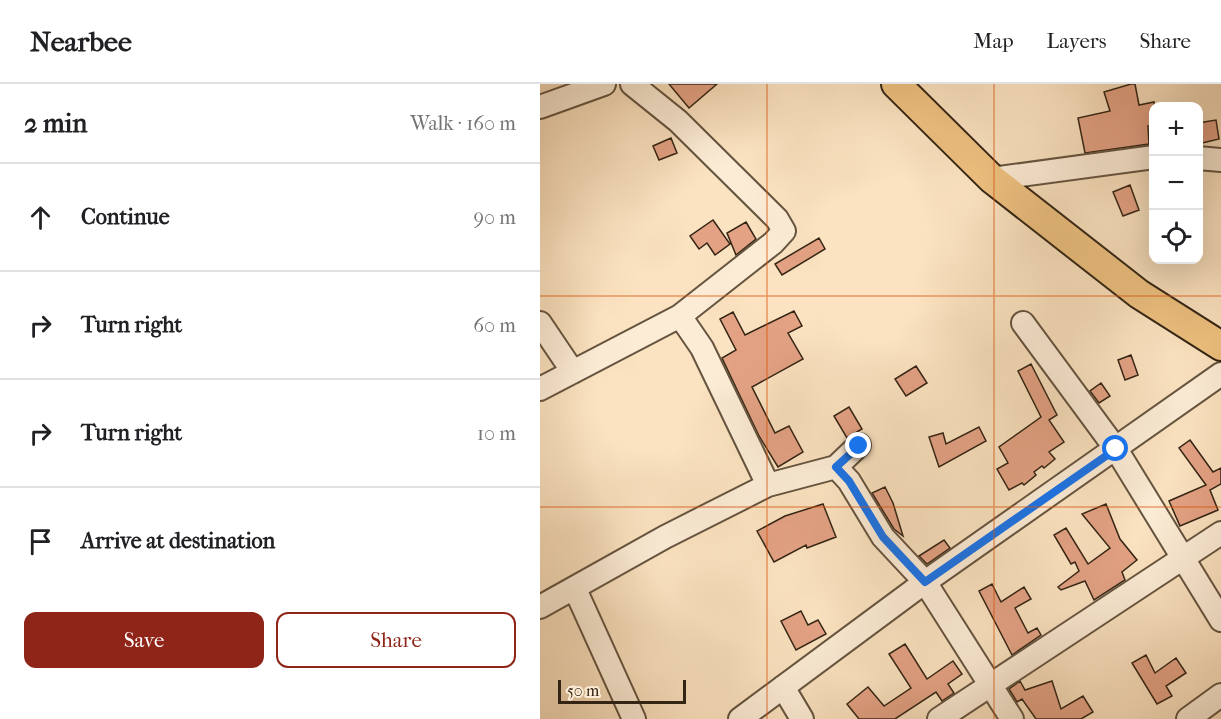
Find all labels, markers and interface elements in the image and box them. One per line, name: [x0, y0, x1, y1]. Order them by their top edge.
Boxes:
text: Nearbee: [30, 25, 132, 58]
text: Map: [973, 29, 1014, 53]
text: Layers: [1047, 29, 1106, 53]
text: Share: [1139, 29, 1191, 53]
map controls: [1149, 102, 1203, 264]
button: +: [1149, 102, 1203, 156]
text: 2 min: [24, 108, 87, 139]
text: Walk · 160 m: [410, 112, 516, 135]
button: −: [1149, 156, 1203, 210]
icon: ahead: [24, 201, 57, 234]
text: Continue: [81, 204, 170, 230]
text: 90 m: [474, 206, 516, 229]
button: locate: [1149, 210, 1203, 264]
icon: right: [24, 309, 57, 342]
text: Turn right: [81, 312, 182, 338]
text: 60 m: [473, 314, 516, 337]
icon: right: [24, 417, 57, 450]
text: Turn right: [81, 420, 182, 446]
text: 10 m: [477, 422, 516, 445]
route end: [845, 432, 871, 458]
route start: [1102, 435, 1128, 461]
icon: arrive: [24, 525, 57, 558]
text: Arrive at destination: [81, 528, 275, 554]
button: Save: [24, 612, 264, 668]
button: Share: [276, 612, 516, 668]
scale bar: [558, 677, 686, 704]
text: 50 m: [567, 681, 599, 700]

